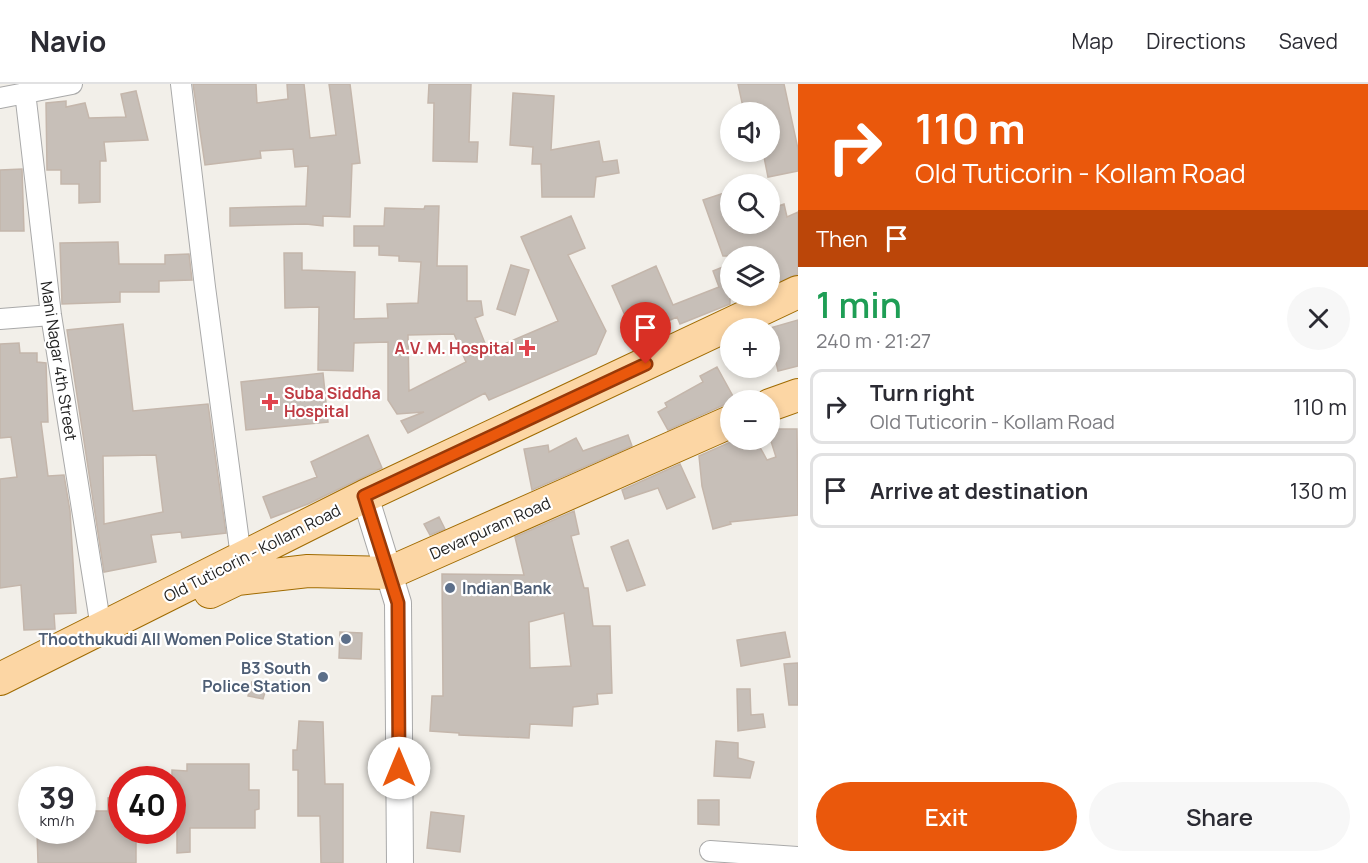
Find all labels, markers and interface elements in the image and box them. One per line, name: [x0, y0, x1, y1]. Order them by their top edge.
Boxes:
text: Navio: [30, 22, 106, 60]
text: Map: [1072, 27, 1113, 55]
text: Directions: [1146, 27, 1246, 55]
text: Saved: [1279, 27, 1338, 55]
text: 110 m: [915, 99, 1026, 157]
map controls: [720, 102, 780, 450]
button: sound: [720, 102, 780, 162]
icon: right: [816, 108, 894, 186]
text: Old Tuticorin - Kollam Road: [915, 154, 1246, 191]
button: search: [720, 174, 780, 234]
icon: arrive: [880, 222, 913, 255]
text: Then: [816, 224, 868, 254]
button: layers: [720, 246, 780, 306]
street label: Mani Nagar 4th Street: [36, 280, 82, 442]
text: 1 min: [816, 280, 902, 329]
button: close: [1287, 287, 1350, 350]
pin: [620, 302, 671, 364]
icon: arrive: [629, 311, 662, 344]
button: +: [720, 318, 780, 378]
text: 240 m · 21:27: [816, 327, 931, 354]
place label: A.V. M. Hospital: [394, 337, 514, 359]
marker: A.V. M. Hospital: [518, 339, 536, 357]
text: Turn right: [870, 378, 975, 408]
place label: Suba Siddha Hospital: [284, 382, 381, 422]
button: −: [720, 390, 780, 450]
icon: right: [819, 390, 852, 423]
text: 110 m: [1293, 392, 1347, 422]
marker: Suba Siddha Hospital: [261, 393, 279, 411]
text: Old Tuticorin - Kollam Road: [870, 408, 1115, 435]
icon: arrive: [819, 474, 852, 507]
text: Arrive at destination: [870, 476, 1088, 506]
text: 130 m: [1290, 476, 1347, 506]
street label: Devarpuram Road: [426, 491, 554, 565]
street label: Old Tuticorin - Kollam Road: [160, 499, 344, 607]
place label: Indian Bank: [462, 577, 551, 599]
marker: Indian Bank: [443, 581, 457, 595]
place label: Thoothukudi All Women Police Station: [38, 628, 334, 650]
marker: Thoothukudi All Women Police Station: [339, 632, 353, 646]
place label: B3 South Police Station: [202, 657, 311, 697]
marker: B3 South Police Station: [316, 670, 330, 684]
position arrow: [367, 736, 431, 800]
speed limit sign: 40: [108, 766, 186, 844]
text: 39: [39, 777, 75, 818]
button: Exit: [816, 782, 1077, 851]
button: Share: [1089, 782, 1350, 851]
text: km/h: [40, 810, 74, 831]

